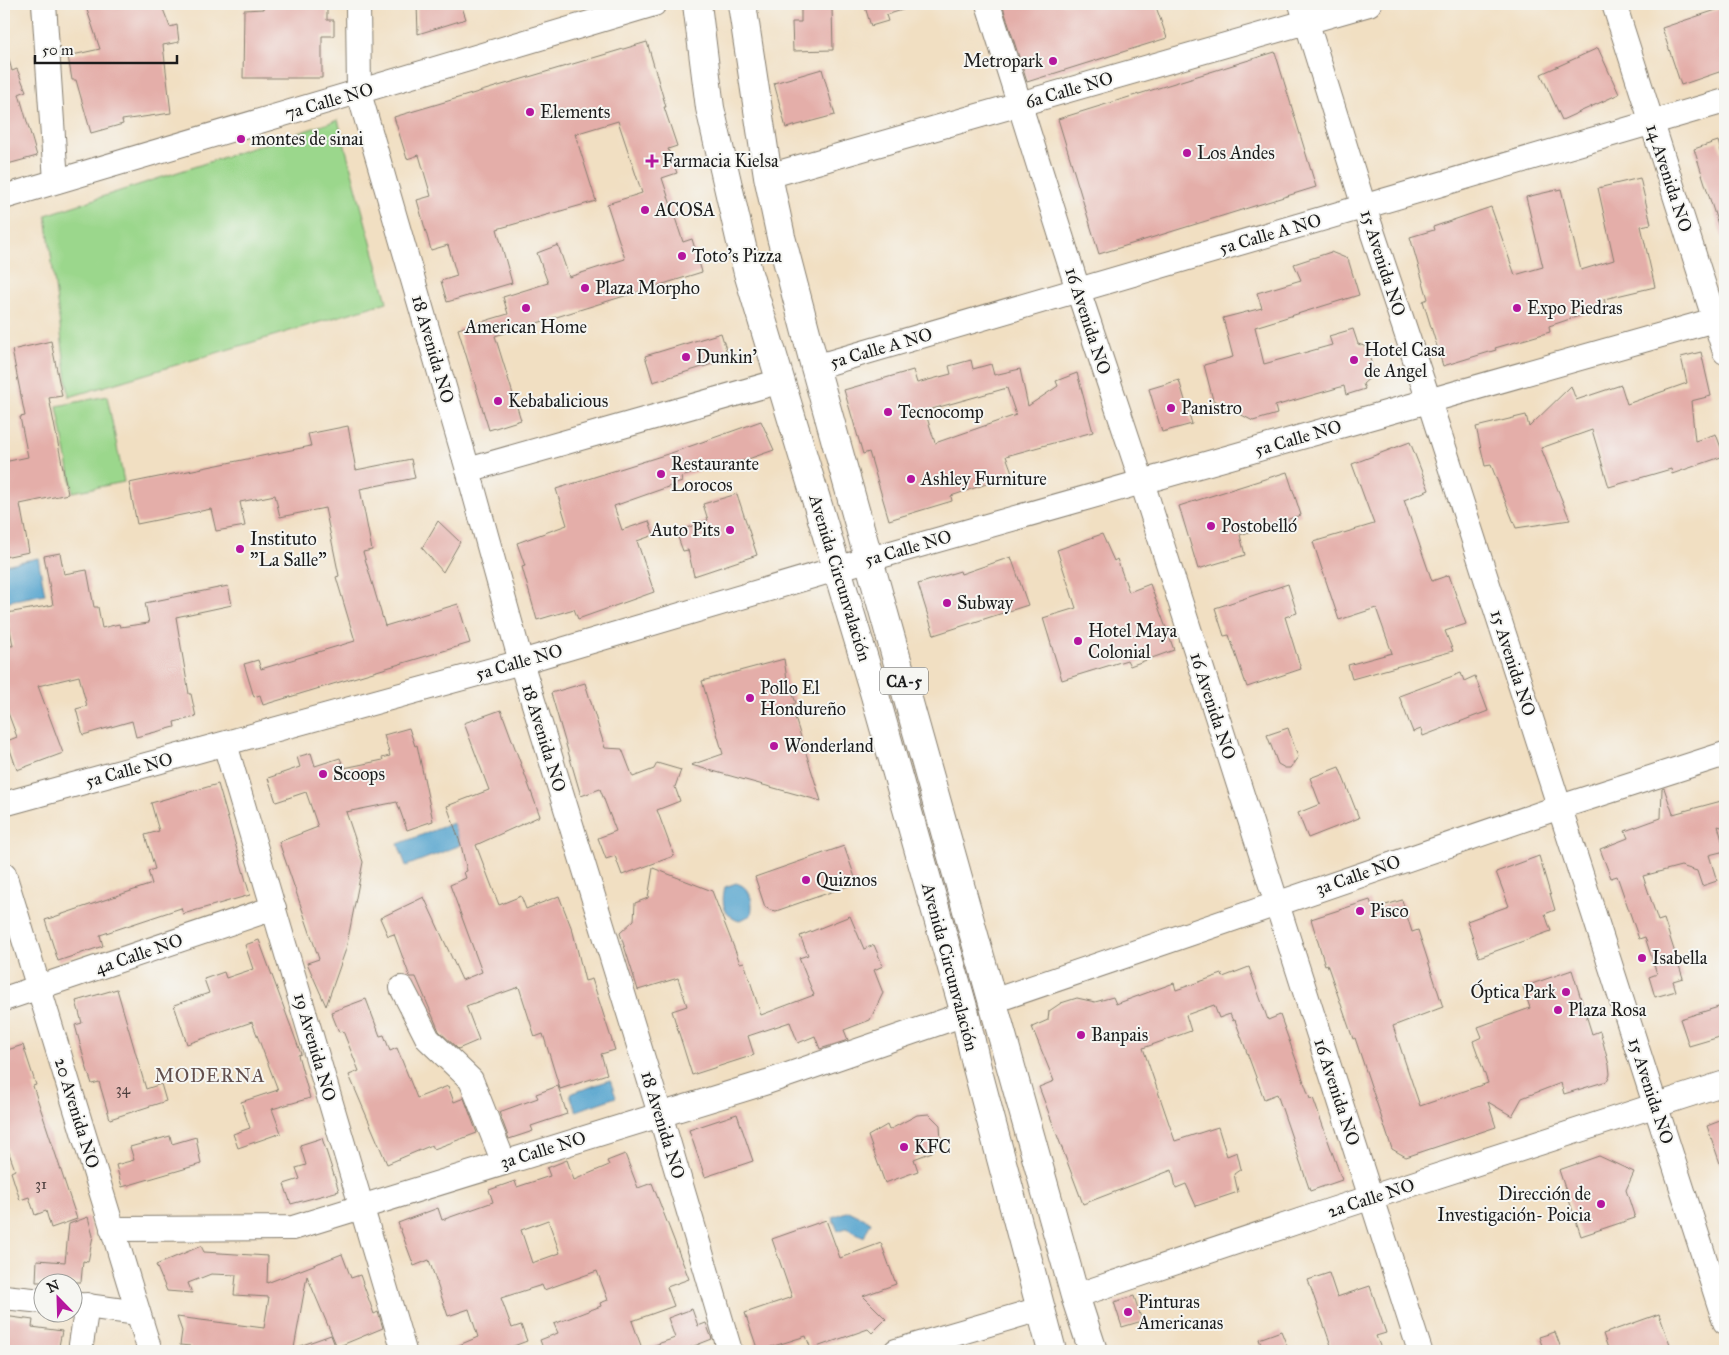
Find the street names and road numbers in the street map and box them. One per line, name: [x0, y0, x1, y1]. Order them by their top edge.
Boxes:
street label: 6a Calle NO: [1022, 67, 1116, 113]
street label: 7a Calle NO: [282, 78, 376, 124]
street label: 14 Avenida NO: [1641, 121, 1697, 235]
street label: 15 Avenida NO: [1355, 207, 1411, 319]
street label: 5a Calle A NO: [1216, 209, 1324, 259]
street label: 16 Avenida NO: [1060, 265, 1116, 377]
street label: 18 Avenida NO: [407, 292, 459, 406]
street label: 5a Calle A NO: [827, 323, 935, 373]
street label: 5a Calle NO: [1252, 415, 1344, 461]
street label: Avenida Circunvalación: [804, 491, 876, 664]
street label: 5a Calle NO: [862, 525, 954, 571]
street label: 15 Avenida NO: [1485, 607, 1541, 719]
street label: 5a Calle NO: [473, 639, 565, 685]
street label: 16 Avenida NO: [1185, 650, 1241, 762]
road number: CA-5: [880, 668, 928, 694]
street label: 18 Avenida NO: [517, 681, 571, 795]
street label: 5a Calle NO: [83, 748, 175, 792]
street label: 3a Calle NO: [1313, 850, 1403, 900]
street label: Avenida Circunvalación: [917, 880, 983, 1054]
street label: 4a Calle NO: [92, 929, 186, 979]
street label: 19 Avenida NO: [289, 990, 341, 1104]
street label: 15 Avenida NO: [1623, 1035, 1679, 1147]
street label: 16 Avenida NO: [1309, 1036, 1365, 1148]
street label: 20 Avenida NO: [50, 1055, 104, 1171]
street label: 18 Avenida NO: [636, 1068, 690, 1182]
street label: 3a Calle NO: [498, 1127, 588, 1173]
street label: 2a Calle NO: [1325, 1174, 1417, 1222]

